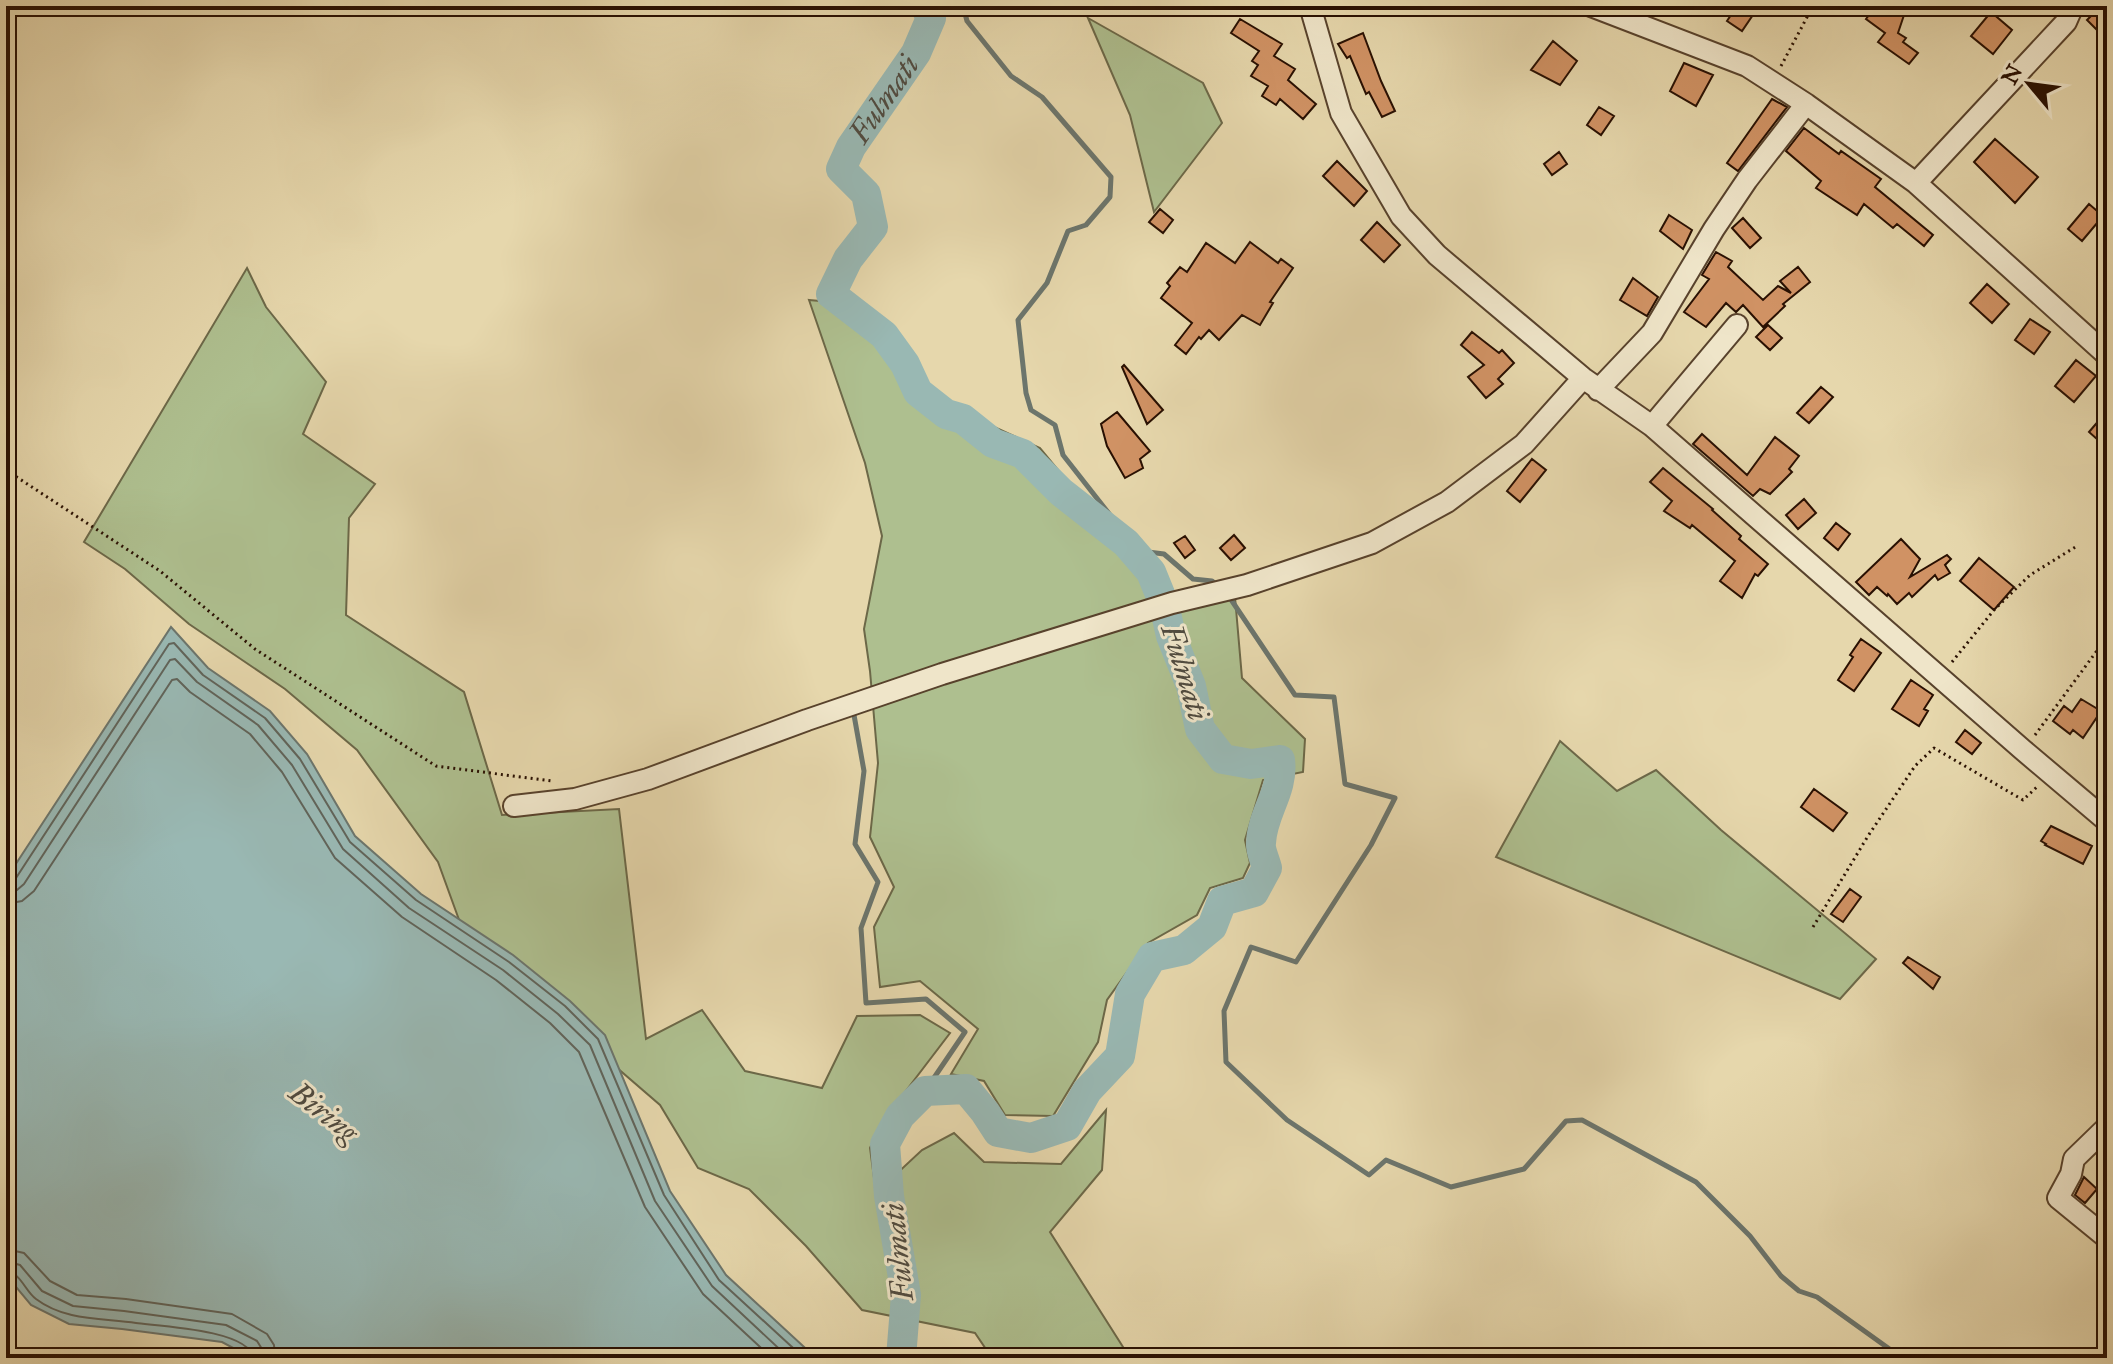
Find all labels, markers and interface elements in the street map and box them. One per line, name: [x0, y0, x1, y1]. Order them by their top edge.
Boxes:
north arrow: [1989, 44, 2069, 124]
water label: Fulmati: [841, 48, 927, 151]
text: N: [1996, 60, 2028, 89]
water label: Fulmati: [1153, 619, 1217, 725]
water label: Biring: [281, 1073, 367, 1151]
water label: Fulmati: [875, 1201, 921, 1304]

